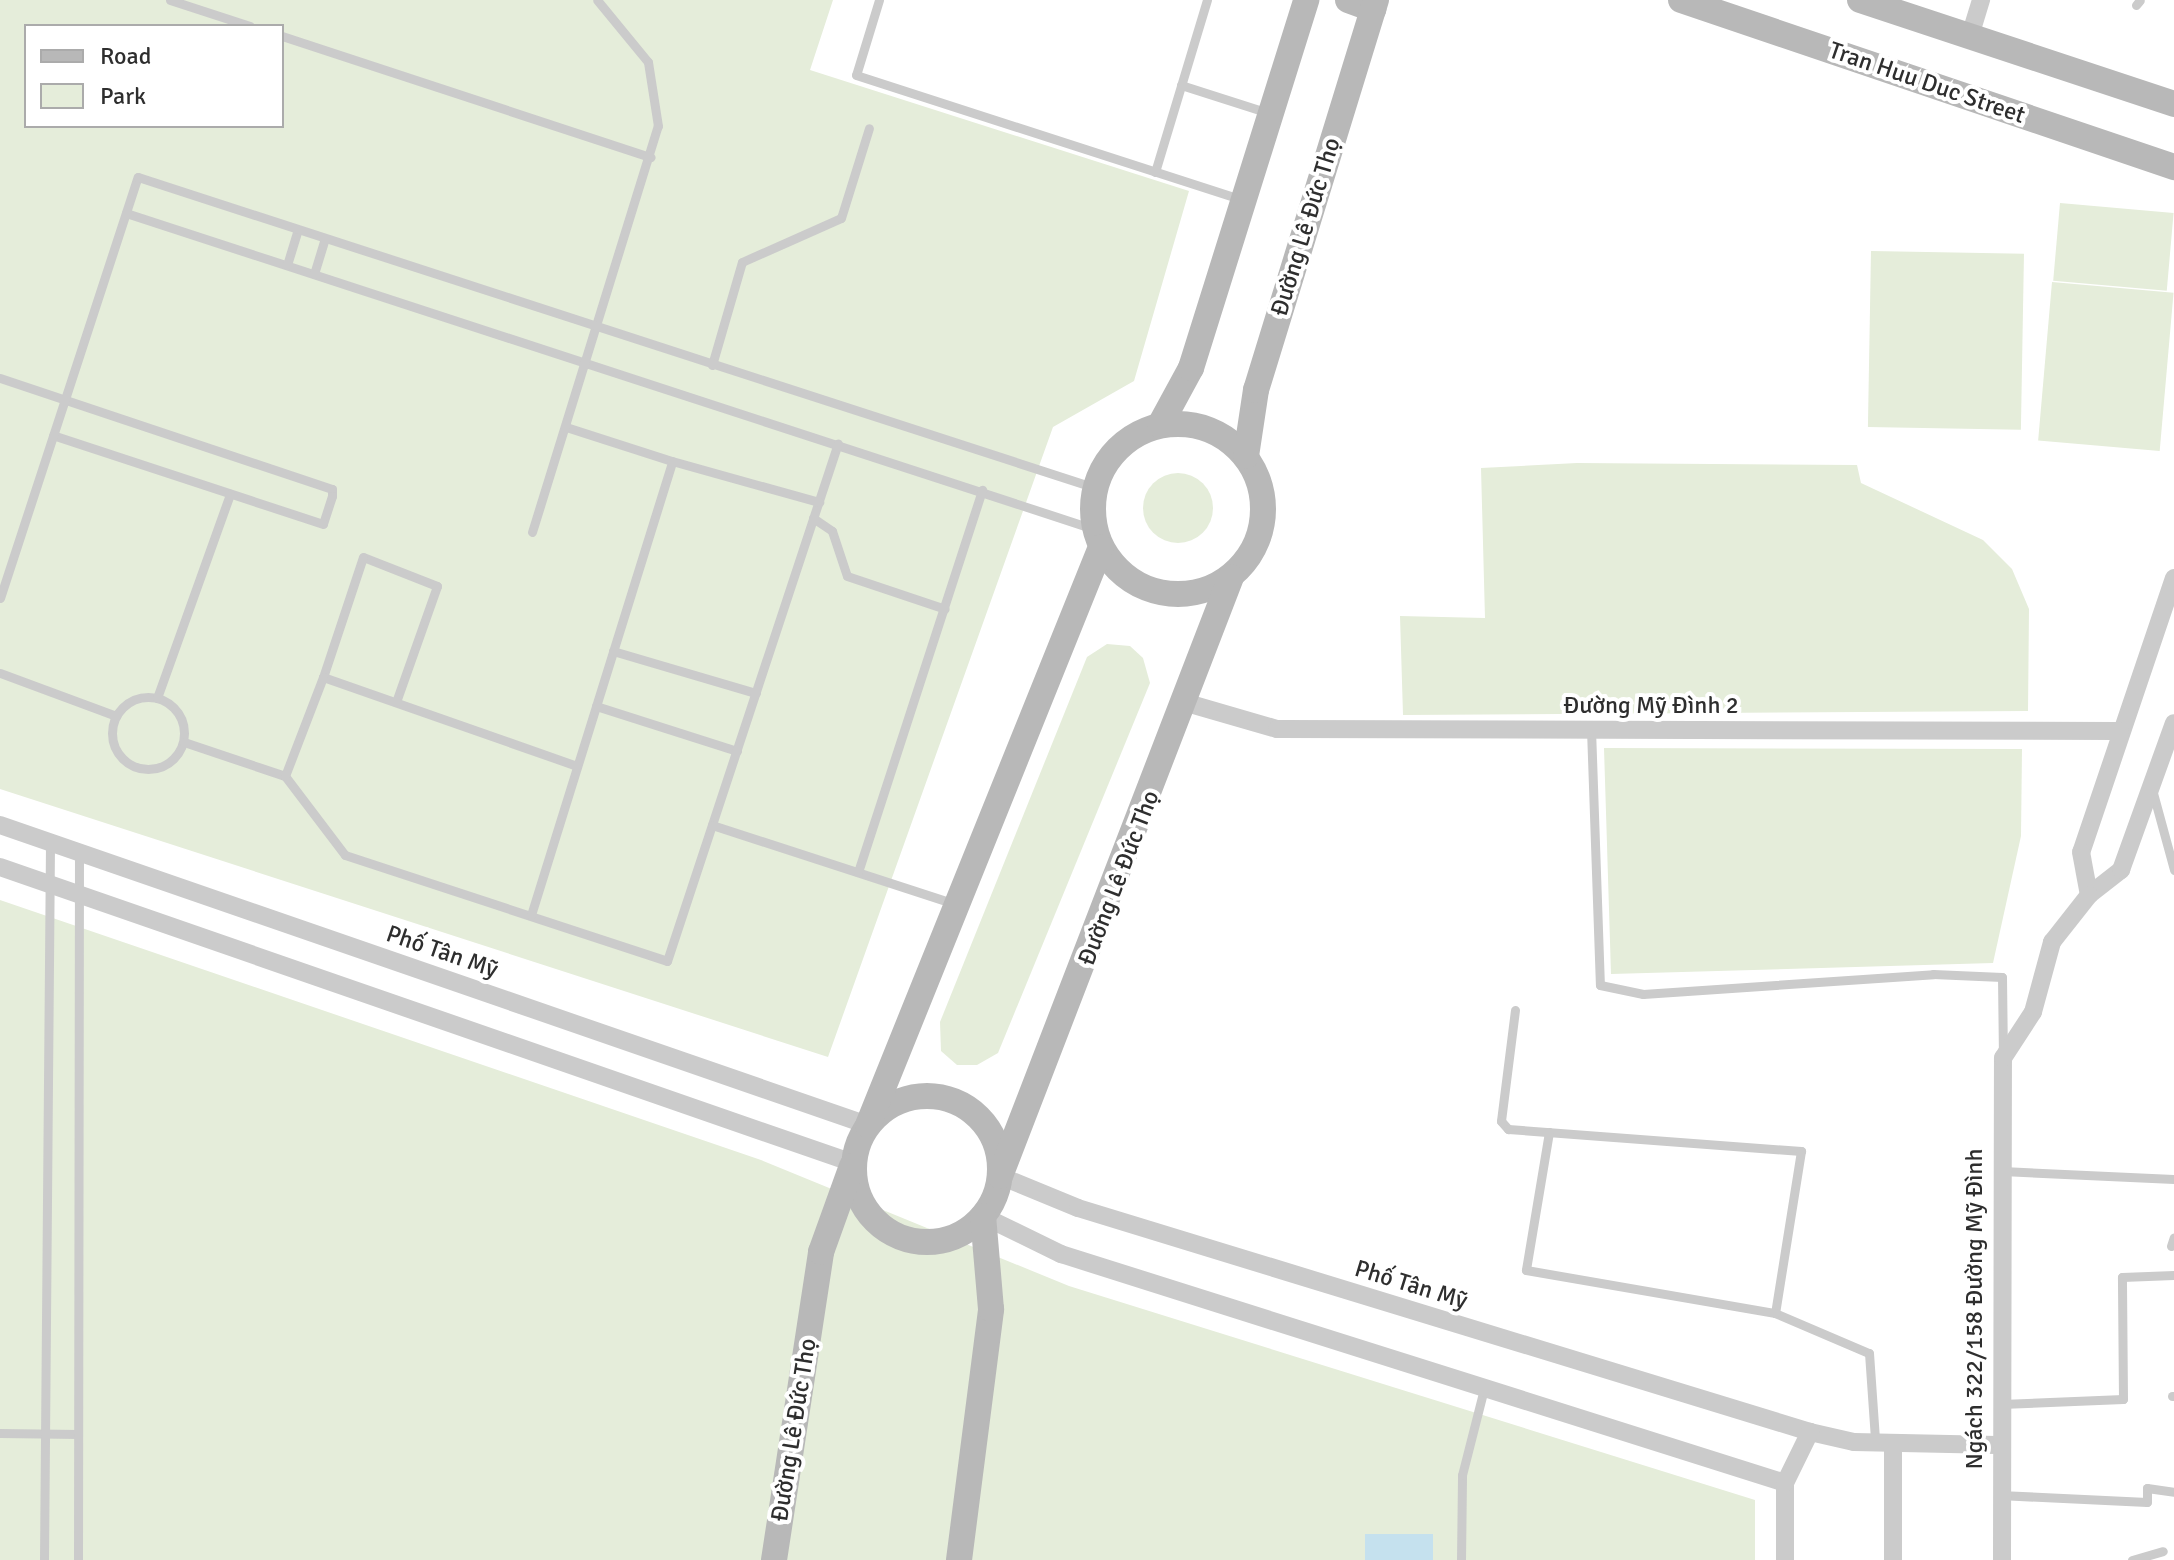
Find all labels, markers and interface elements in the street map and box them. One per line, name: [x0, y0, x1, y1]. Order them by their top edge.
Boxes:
legend: [24, 24, 284, 128]
street label: Tran Huu Duc Street: [1825, 36, 2029, 130]
text: Road: [100, 41, 151, 71]
text: Park: [100, 81, 146, 111]
street label: Đường Lê Đức Thọ: [1265, 134, 1347, 320]
street label: Đường Mỹ Đình 2: [1563, 692, 1739, 720]
street label: Đường Lê Đức Thọ: [1072, 786, 1166, 970]
street label: Phố Tân Mỹ: [382, 919, 502, 985]
street label: Ngách 322/158 Đường Mỹ Đình: [1961, 1148, 1989, 1470]
street label: Phố Tân Mỹ: [1351, 1254, 1471, 1316]
street label: Đường Lê Đức Thọ: [765, 1336, 823, 1524]

